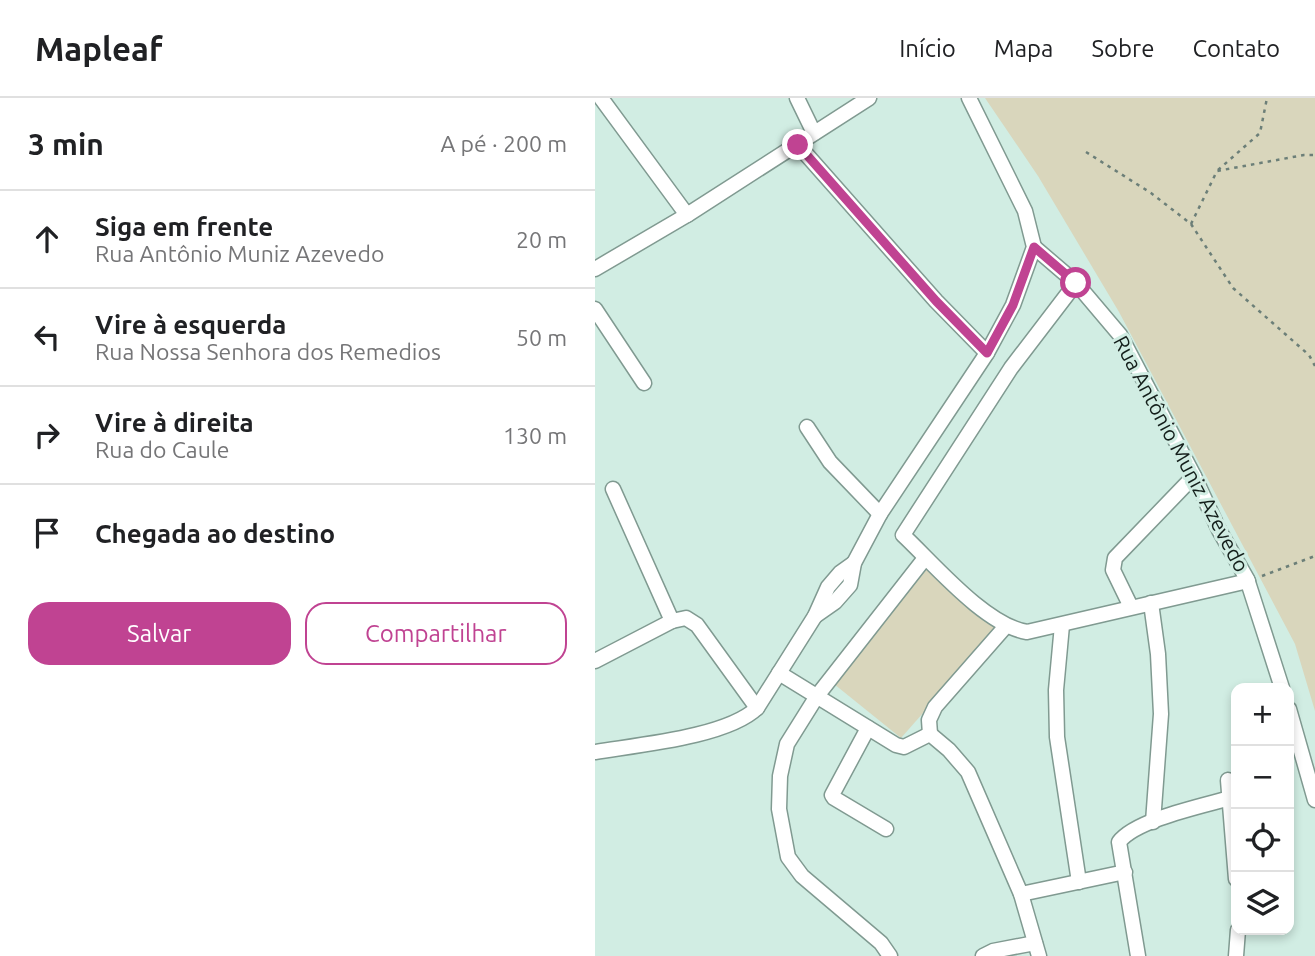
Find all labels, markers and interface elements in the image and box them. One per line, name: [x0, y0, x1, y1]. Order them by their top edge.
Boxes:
text: Mapleaf: [35, 30, 163, 67]
text: Início: [899, 35, 956, 62]
text: Mapa: [994, 35, 1053, 62]
text: Sobre: [1091, 35, 1154, 62]
text: Contato: [1192, 35, 1280, 62]
text: 3 min: [28, 127, 104, 161]
route end: [782, 129, 813, 160]
text: A pé · 200 m: [440, 131, 567, 156]
text: Siga em frente: [95, 212, 273, 241]
icon: ahead: [28, 220, 66, 258]
text: 20 m: [516, 227, 567, 252]
text: Rua Antônio Muniz Azevedo: [95, 241, 384, 266]
route start: [1060, 267, 1091, 298]
text: Vire à esquerda: [95, 310, 286, 339]
icon: left: [28, 318, 66, 356]
text: 50 m: [516, 325, 567, 350]
street label: Rua Antônio Muniz Azevedo: [1109, 331, 1254, 576]
text: Rua Nossa Senhora dos Remedios: [95, 339, 441, 364]
text: Vire à direita: [95, 408, 254, 437]
icon: right: [28, 416, 66, 454]
text: 130 m: [503, 423, 567, 448]
text: Rua do Caule: [95, 437, 230, 462]
icon: arrive: [28, 514, 66, 552]
text: Chegada ao destino: [95, 519, 335, 548]
button: Salvar: [28, 602, 291, 665]
button: Compartilhar: [305, 602, 567, 665]
map controls: [1231, 683, 1294, 935]
button: +: [1231, 683, 1294, 746]
button: −: [1231, 746, 1294, 809]
button: locate: [1231, 809, 1294, 872]
button: layers: [1231, 872, 1294, 935]

